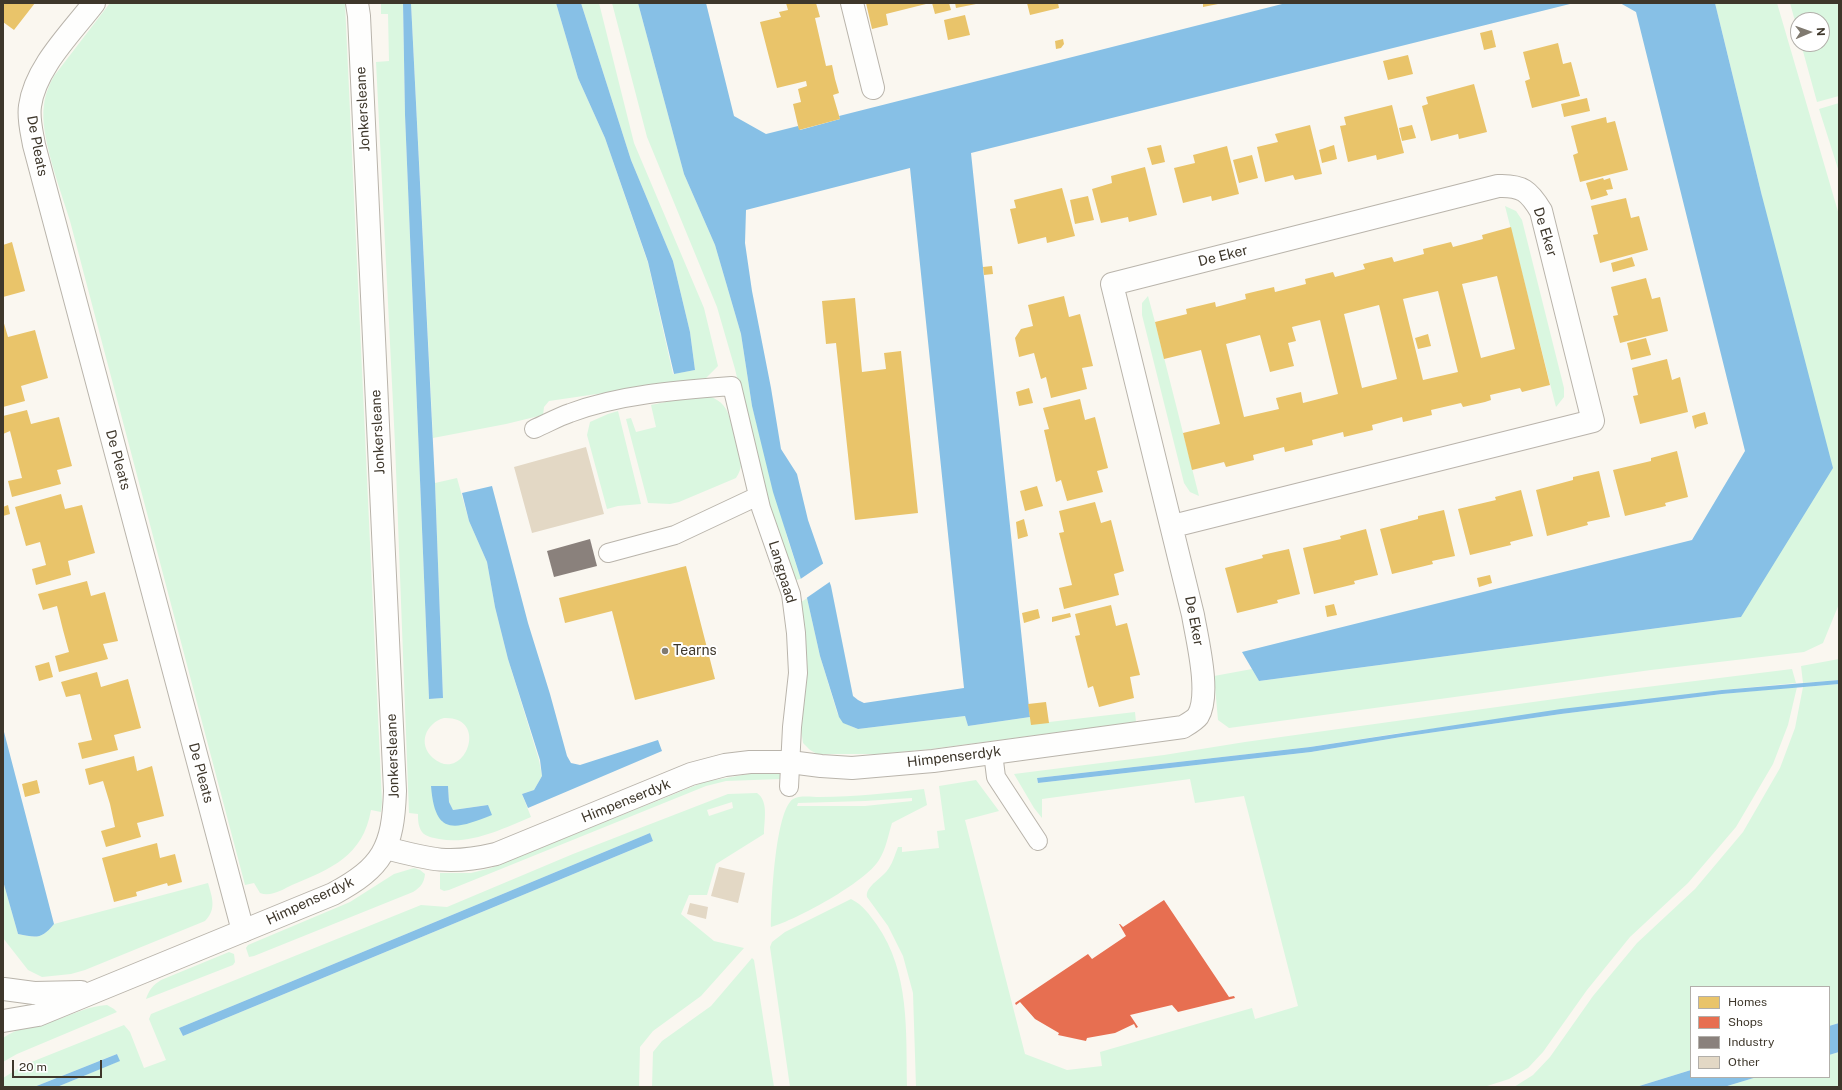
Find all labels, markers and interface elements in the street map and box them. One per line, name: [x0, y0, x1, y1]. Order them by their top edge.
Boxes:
north arrow: [1790, 12, 1830, 52]
text: N: [1815, 27, 1827, 36]
street label: Jonkersleane: [352, 66, 374, 152]
street label: De Pleats: [23, 114, 51, 178]
street label: De Eker: [1530, 205, 1560, 259]
street label: De Eker: [1196, 242, 1250, 270]
street label: Jonkersleane: [367, 389, 389, 475]
street label: De Pleats: [102, 428, 134, 492]
street label: Langpaad: [765, 539, 799, 605]
street label: De Eker: [1181, 595, 1207, 647]
place label: Tearns: [673, 643, 716, 659]
marker: Tearns: [660, 646, 670, 656]
street label: Jonkersleane: [383, 713, 403, 799]
street label: De Pleats: [185, 741, 217, 805]
street label: Himpenserdyk: [906, 743, 1002, 771]
street label: Himpenserdyk: [579, 775, 673, 827]
street label: Himpenserdyk: [264, 873, 356, 929]
legend: [1690, 986, 1830, 1078]
text: Homes: [1728, 995, 1767, 1009]
text: Shops: [1728, 1015, 1763, 1029]
text: Industry: [1728, 1035, 1774, 1049]
scale bar: [14, 1052, 104, 1078]
text: Other: [1728, 1055, 1760, 1069]
text: 20 m: [19, 1060, 47, 1074]

